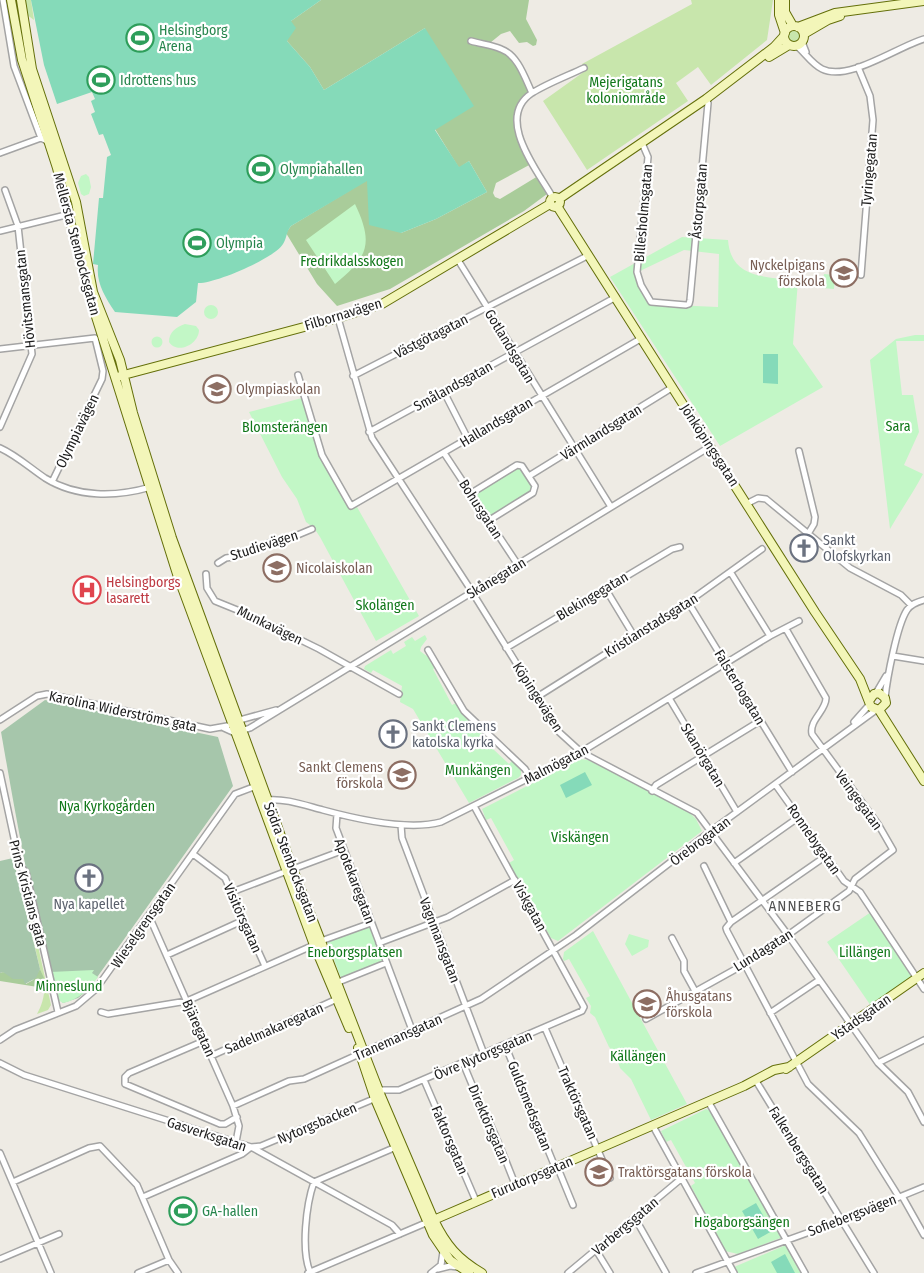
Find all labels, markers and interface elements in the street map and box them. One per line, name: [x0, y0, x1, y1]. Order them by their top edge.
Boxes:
place label: Helsingborg Arena: [159, 22, 228, 55]
sports icon: Helsingborg Arena: [125, 23, 155, 53]
sports icon: Idrottens hus: [86, 65, 116, 95]
place label: Idrottens hus: [120, 72, 196, 89]
park label: Mejerigatans koloniområde: [586, 74, 666, 107]
street label: Tyringegatan: [858, 133, 881, 207]
sports icon: Olympiahallen: [246, 154, 276, 184]
place label: Olympiahallen: [280, 161, 363, 178]
street label: Billesholmsgatan: [631, 163, 656, 263]
street label: Åstorpsgatan: [687, 163, 711, 239]
street label: Mellersta Stenbocksgatan: [49, 171, 104, 317]
sports icon: Olympia: [182, 228, 212, 258]
place label: Olympia: [216, 235, 263, 252]
street label: Hövitsmansgatan: [12, 249, 39, 349]
park label: Fredrikdalsskogen: [300, 253, 404, 270]
place label: Nyckelpigans förskola: [750, 257, 825, 290]
school or university icon: Nyckelpigans förskola: [829, 258, 859, 288]
street label: Filbornavägen: [302, 295, 384, 334]
street label: Gotlandsgatan: [481, 306, 538, 386]
street label: Västgötagatan: [392, 311, 471, 362]
street label: Smålandsgatan: [411, 358, 496, 415]
school or university icon: Olympiaskolan: [202, 374, 232, 404]
place label: Olympiaskolan: [236, 381, 321, 398]
street label: Olympiavägen: [52, 391, 103, 471]
street label: Hallandsgatan: [457, 394, 536, 451]
street label: Värmlandsgatan: [558, 401, 645, 464]
street label: Jönköpingsgatan: [677, 401, 743, 490]
park label: Sara: [885, 418, 911, 435]
park label: Blomsterängen: [242, 419, 328, 436]
street label: Bohusgatan: [455, 476, 506, 542]
street label: Studievägen: [228, 527, 300, 564]
place label: Sankt Olofskyrkan: [823, 532, 891, 565]
church icon: Sankt Olofskyrkan: [789, 533, 819, 563]
school or university icon: Nicolaiskolan: [262, 553, 292, 583]
street label: Skånegatan: [463, 554, 529, 603]
place label: Nicolaiskolan: [296, 560, 373, 577]
street label: Blekingegatan: [553, 568, 631, 625]
place label: Helsingborgs lasarett: [106, 574, 181, 607]
hospital icon: Helsingborgs lasarett: [72, 575, 102, 605]
street label: Kristianstadsgatan: [601, 590, 701, 661]
park label: Skolängen: [355, 597, 415, 614]
street label: Munkavägen: [234, 602, 305, 649]
street label: Falsterbogatan: [711, 647, 769, 728]
street label: Köpingevägen: [509, 659, 566, 735]
street label: Karolina Widerströms gata: [47, 687, 199, 736]
place label: Sankt Clemens katolska kyrka: [412, 718, 496, 751]
church icon: Sankt Clemens katolska kyrka: [378, 719, 408, 749]
street label: Skanörgatan: [677, 720, 728, 790]
street label: Malmögatan: [521, 741, 591, 788]
place label: Sankt Clemens förskola: [299, 759, 383, 792]
school or university icon: Sankt Clemens förskola: [387, 760, 417, 790]
park label: Munkängen: [445, 762, 511, 779]
street label: Veingegatan: [831, 767, 886, 834]
park label: Nya Kyrkogården: [59, 798, 155, 815]
street label: Södra Stenbocksgatan: [260, 800, 321, 925]
street label: Ronnebygatan: [783, 801, 844, 878]
street label: Örebrogatan: [666, 812, 734, 870]
park label: Viskängen: [551, 829, 609, 846]
street label: Apotekaregatan: [330, 836, 379, 926]
street label: Prins Kristians gata: [5, 838, 50, 949]
church icon: Nya kapellet: [74, 863, 104, 893]
street label: Viskgatan: [509, 878, 550, 934]
street label: Wieselgrensgatan: [108, 879, 179, 971]
street label: Visitörsgatan: [220, 881, 265, 956]
street label: Vagnmansgatan: [415, 895, 464, 985]
place label: Nya kapellet: [53, 896, 125, 913]
district label: ANNEBERG: [768, 897, 842, 915]
street label: Lundagatan: [730, 926, 796, 975]
park label: Eneborgsplatsen: [307, 944, 403, 961]
park label: Lillängen: [839, 944, 891, 961]
park label: Minneslund: [35, 978, 103, 995]
place label: Åhusgatans förskola: [666, 987, 732, 1021]
school or university icon: Åhusgatans förskola: [632, 989, 662, 1019]
street label: Ystadsgatan: [828, 991, 894, 1044]
street label: Bjäregatan: [178, 997, 219, 1060]
street label: Sadelmakaregatan: [222, 999, 326, 1058]
street label: Tranemansgatan: [352, 1010, 445, 1064]
street label: Övre Nytorgsgatan: [431, 1026, 535, 1084]
park label: Källängen: [610, 1048, 666, 1065]
street label: Guldsmedsgatan: [504, 1059, 555, 1154]
street label: Traktörsgatan: [554, 1064, 601, 1142]
street label: Direktörsgatan: [464, 1082, 513, 1166]
street label: Nytorgsbacken: [275, 1099, 359, 1148]
street label: Faktorsgatan: [427, 1103, 472, 1177]
street label: Falkenbergsgatan: [765, 1103, 832, 1197]
street label: Gasverksgatan: [165, 1114, 249, 1155]
street label: Furutorpsgatan: [489, 1153, 576, 1202]
school or university icon: Traktörsgatans förskola: [584, 1157, 614, 1187]
place label: Traktörsgatans förskola: [618, 1164, 752, 1181]
street label: Sofiebergsvägen: [806, 1191, 899, 1240]
street label: Varbergsgatan: [589, 1194, 662, 1259]
sports icon: GA-hallen: [168, 1196, 198, 1226]
place label: GA-hallen: [202, 1203, 258, 1220]
park label: Högaborgsängen: [694, 1214, 790, 1231]

